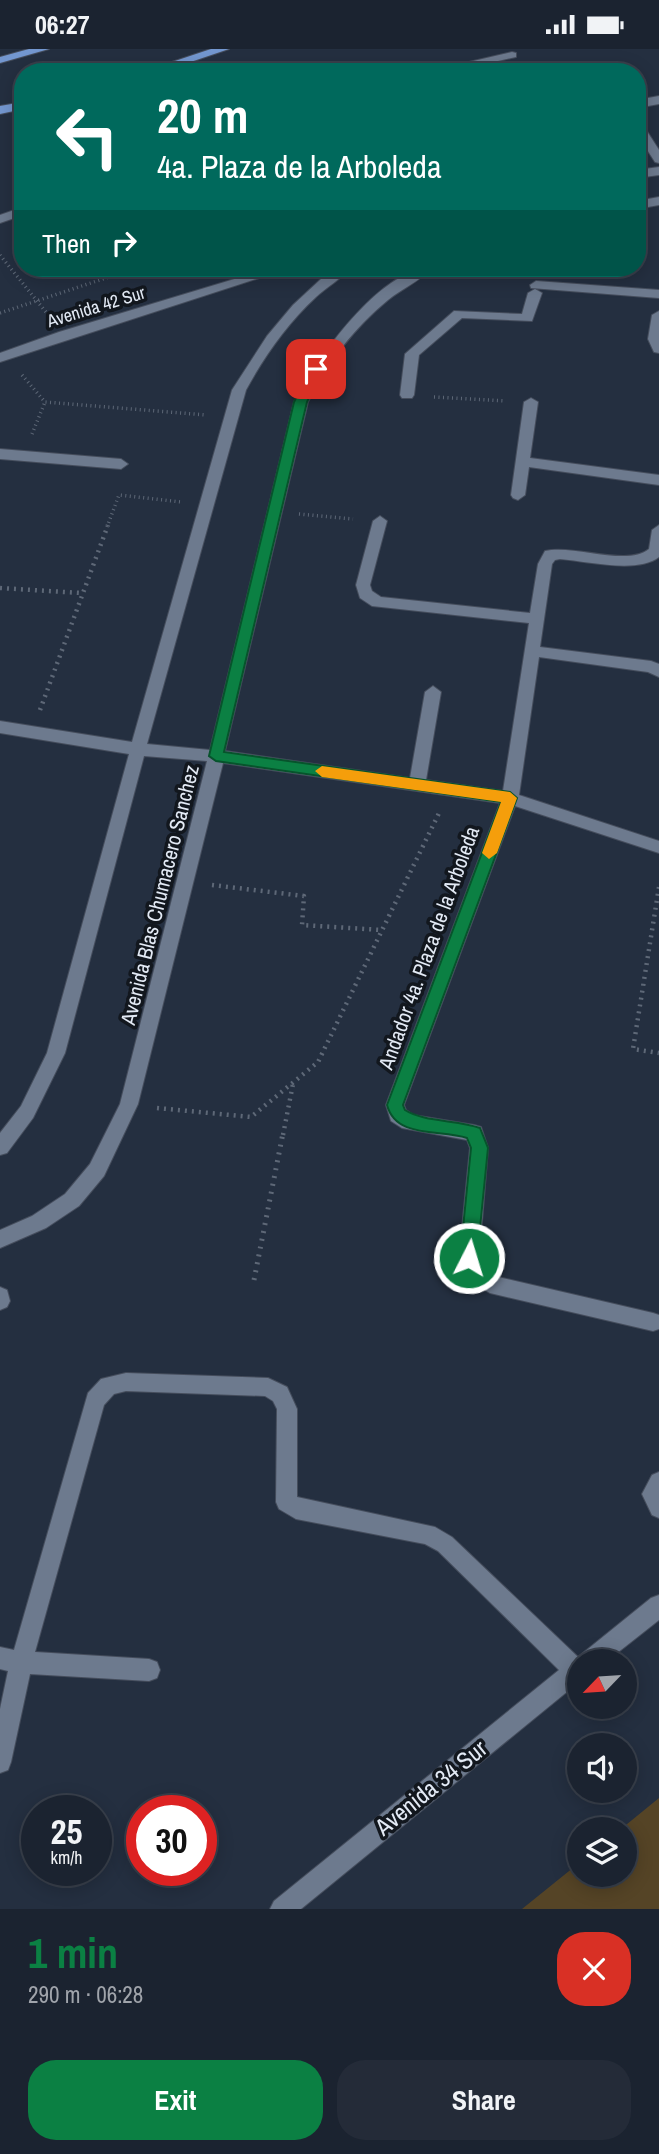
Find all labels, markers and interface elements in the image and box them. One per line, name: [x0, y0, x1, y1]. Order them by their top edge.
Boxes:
text: 06:27: [35, 7, 90, 42]
text: 20 m: [157, 82, 249, 148]
icon: left: [42, 91, 133, 182]
text: 4a. Plaza de la Arboleda: [157, 145, 441, 188]
icon: right: [105, 224, 143, 262]
text: Then: [42, 226, 91, 261]
street label: Avenida 42 Sur: [43, 280, 148, 334]
pin: [286, 339, 346, 399]
icon: arrive: [297, 350, 335, 388]
street label: Avenida Blas Chumacero Sanchez: [113, 762, 206, 1029]
street label: Andador 4a. Plaza de la Arboleda: [371, 822, 486, 1074]
position arrow: [432, 1221, 506, 1295]
north arrow: [567, 1649, 637, 1719]
map controls: [567, 1649, 637, 1887]
street label: Avenida 34 Sur: [367, 1732, 493, 1843]
button: sound: [567, 1733, 637, 1803]
speed limit sign: 30: [126, 1795, 217, 1886]
text: 25: [51, 1808, 82, 1855]
button: layers: [567, 1817, 637, 1887]
text: km/h: [51, 1845, 83, 1870]
text: 1 min: [28, 1925, 118, 1981]
button: close: [557, 1932, 631, 2006]
text: 290 m · 06:28: [28, 1979, 143, 2010]
button: Exit: [28, 2060, 323, 2140]
button: Share: [337, 2060, 631, 2140]

